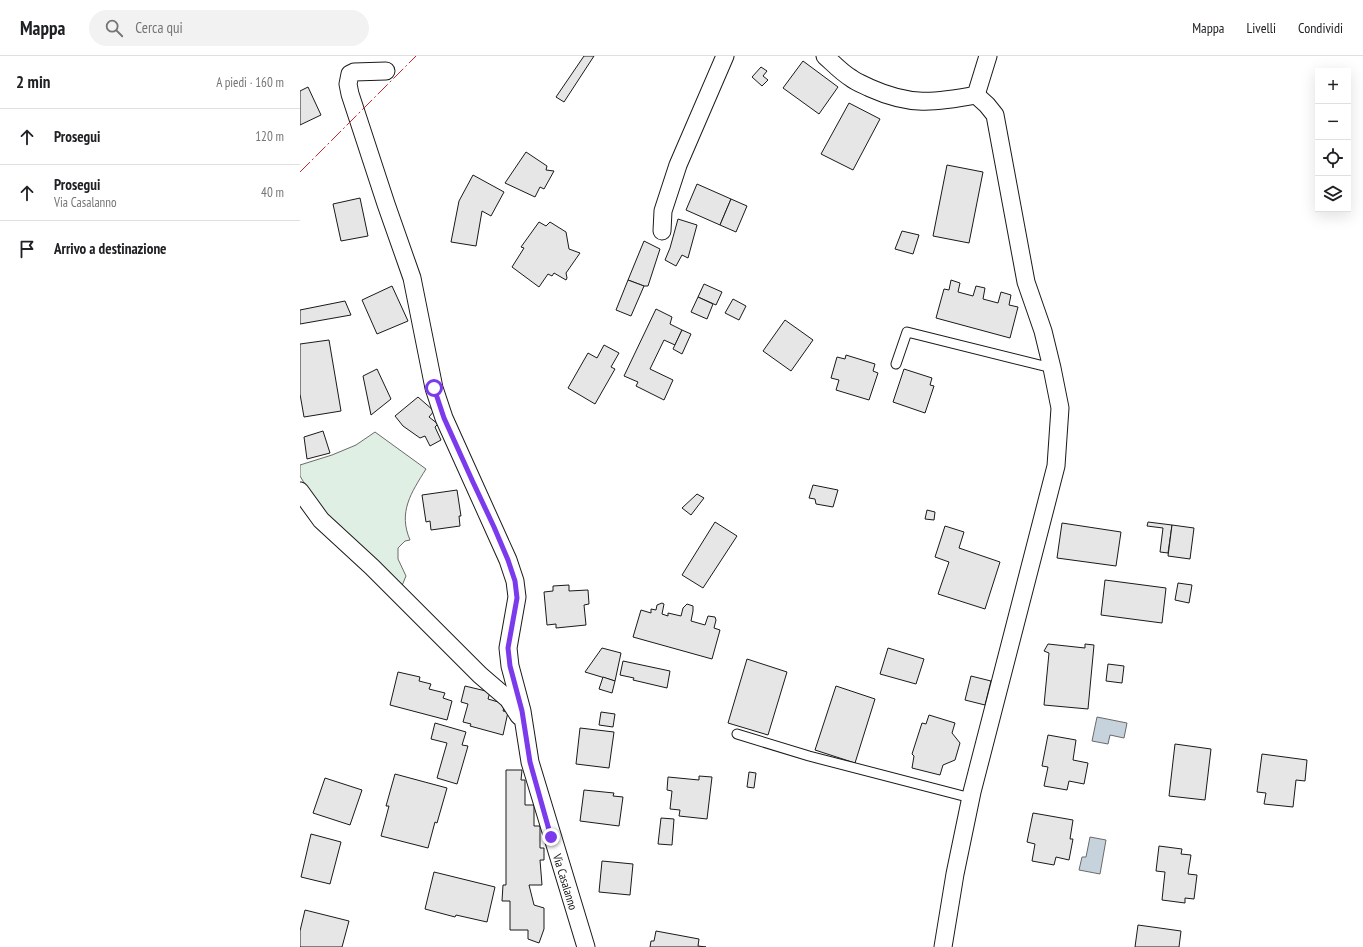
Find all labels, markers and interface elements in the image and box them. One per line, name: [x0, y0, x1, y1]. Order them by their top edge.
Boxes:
search box: [89, 10, 369, 46]
text: Mappa: [20, 16, 65, 40]
icon: search: [103, 17, 125, 39]
text: Cerca qui: [135, 18, 183, 37]
text: Mappa: [1192, 19, 1224, 37]
text: Livelli: [1246, 19, 1276, 37]
text: Condividi: [1298, 19, 1343, 37]
map controls: [1315, 68, 1351, 212]
button: +: [1315, 68, 1351, 104]
text: 2 min: [16, 71, 50, 93]
text: A piedi · 160 m: [216, 74, 284, 91]
button: −: [1315, 104, 1351, 140]
icon: ahead: [16, 126, 38, 148]
text: Prosegui: [54, 127, 100, 146]
text: 120 m: [255, 128, 284, 145]
button: locate: [1315, 140, 1351, 176]
text: Prosegui: [54, 175, 100, 194]
button: layers: [1315, 176, 1351, 212]
icon: ahead: [16, 182, 38, 204]
text: 40 m: [261, 184, 284, 201]
text: Via Casalanno: [54, 194, 117, 211]
icon: arrive: [16, 238, 38, 260]
text: Arrivo a destinazione: [54, 239, 167, 258]
route start: [425, 379, 443, 397]
route end: [542, 828, 560, 846]
street label: Via Casalanno: [550, 851, 581, 912]

